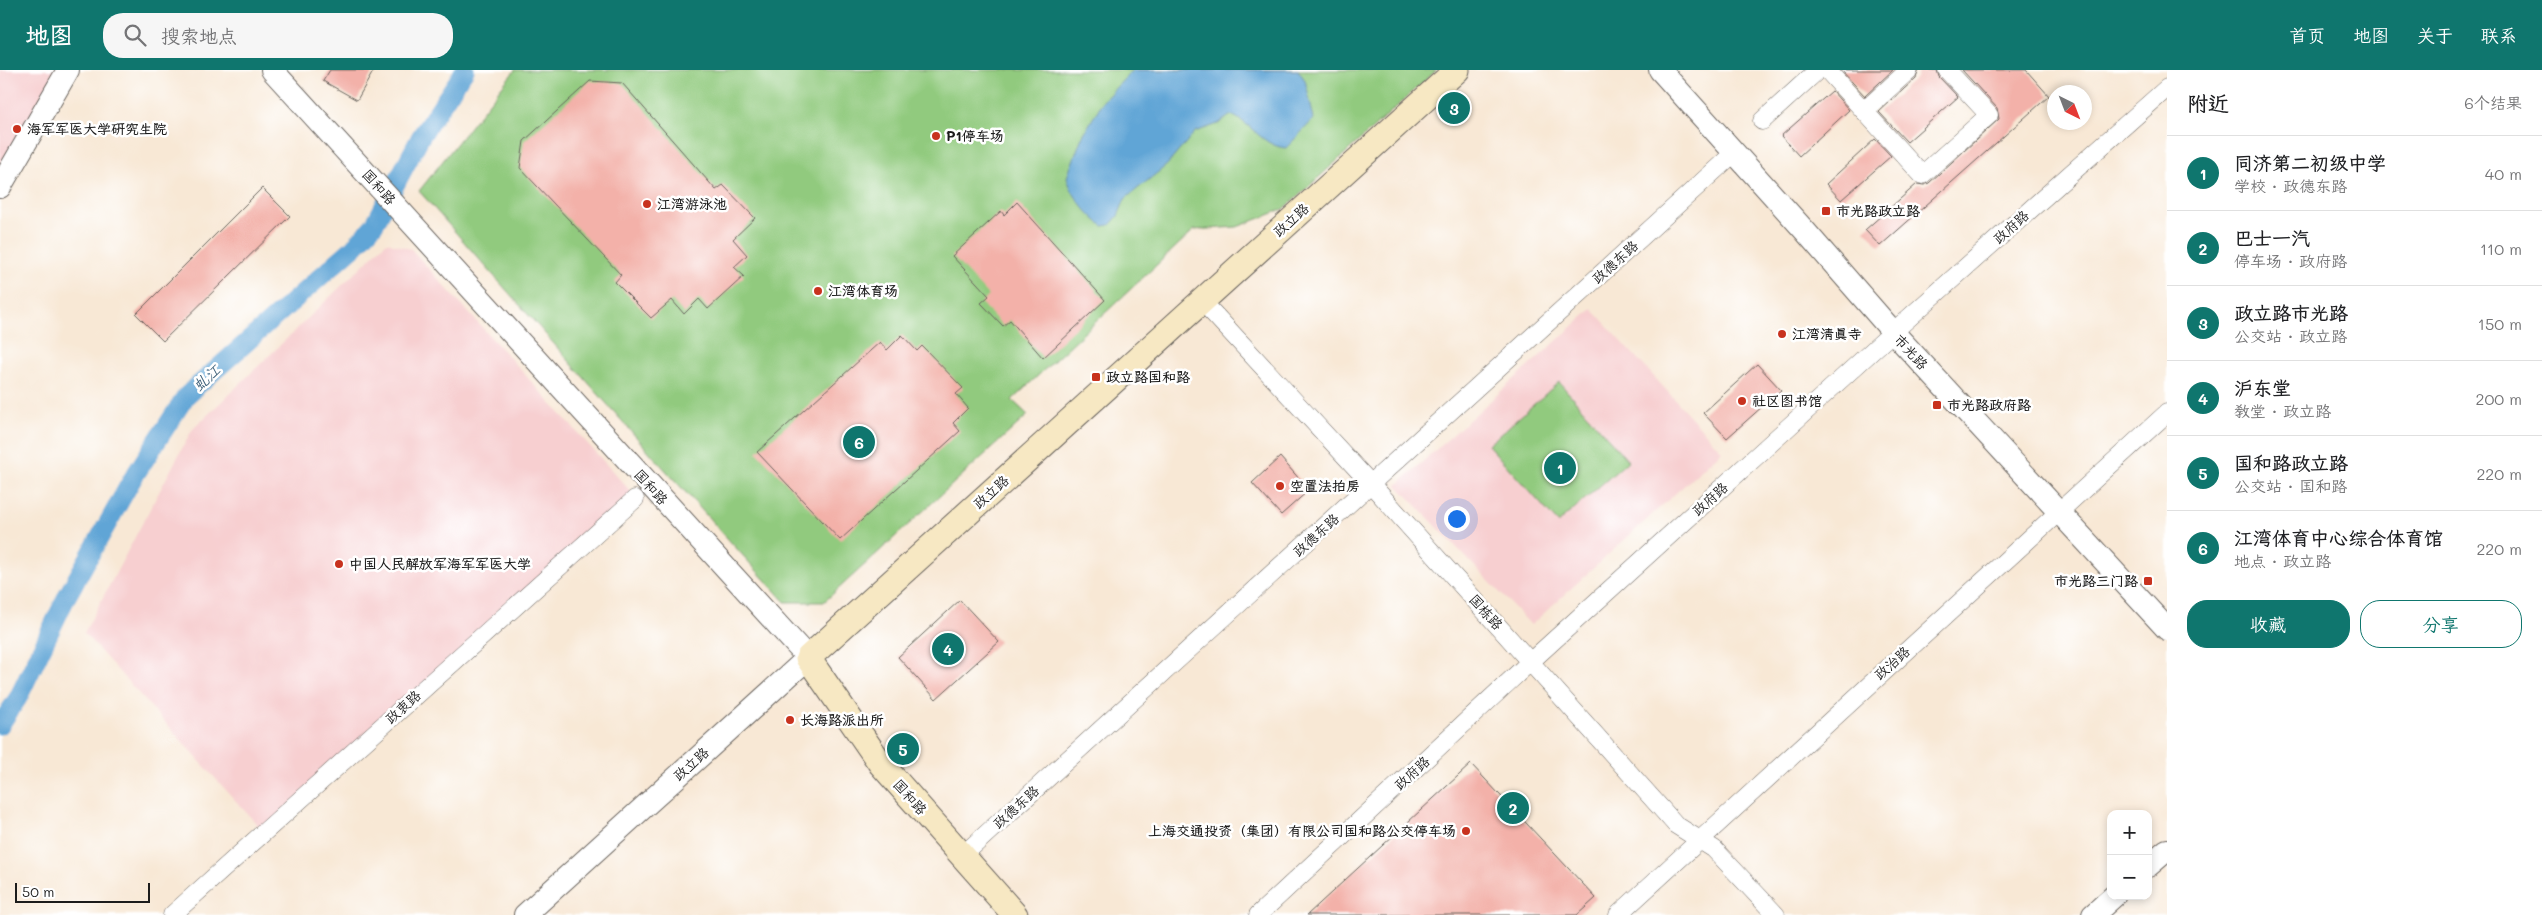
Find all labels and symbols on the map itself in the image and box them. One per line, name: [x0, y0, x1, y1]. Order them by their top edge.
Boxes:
north arrow: [2047, 85, 2092, 130]
pin: 3: [1438, 89, 1470, 127]
place label: 海军军医大学研究生院: [27, 119, 167, 138]
marker: 海军军医大学研究生院: [11, 123, 23, 135]
place label: P1停车场: [946, 126, 1004, 145]
marker: P1停车场: [930, 130, 942, 142]
street label: 国和路: [358, 165, 400, 209]
place label: 江湾游泳池: [657, 194, 727, 213]
marker: 江湾游泳池: [641, 198, 653, 210]
street label: 政立路: [1269, 199, 1313, 241]
place label: 市光路政立路: [1836, 201, 1920, 220]
marker: 市光路政立路: [1820, 205, 1832, 217]
street label: 政府路: [1989, 206, 2033, 248]
street label: 政德东路: [1588, 236, 1642, 287]
place label: 江湾体育场: [828, 281, 898, 300]
marker: 江湾体育场: [812, 285, 824, 297]
place label: 江湾清真寺: [1792, 324, 1862, 343]
marker: 江湾清真寺: [1776, 328, 1788, 340]
street label: 市光路: [1890, 330, 1933, 373]
water label: 虬江: [188, 359, 225, 395]
place label: 政立路国和路: [1106, 367, 1190, 386]
marker: 政立路国和路: [1090, 371, 1102, 383]
place label: 社区图书馆: [1752, 391, 1822, 410]
marker: 社区图书馆: [1736, 395, 1748, 407]
place label: 市光路政府路: [1947, 395, 2031, 414]
marker: 市光路政府路: [1931, 399, 1943, 411]
pin: 6: [843, 423, 875, 461]
pin: 1: [1544, 449, 1576, 487]
street label: 国和路: [630, 465, 672, 509]
street label: 政立路: [969, 471, 1013, 513]
place label: 空置法拍房: [1290, 476, 1360, 495]
street label: 政府路: [1688, 478, 1732, 520]
marker: 空置法拍房: [1274, 480, 1286, 492]
your location: [1444, 506, 1470, 532]
street label: 政德东路: [1289, 509, 1343, 560]
place label: 中国人民解放军海军军医大学: [349, 554, 531, 573]
marker: 中国人民解放军海军军医大学: [333, 558, 345, 570]
place label: 市光路三门路: [2054, 571, 2138, 590]
marker: 市光路三门路: [2142, 575, 2154, 587]
street label: 国栋路: [1465, 590, 1507, 634]
pin: 4: [932, 630, 964, 668]
street label: 政治路: [1870, 642, 1914, 684]
street label: 政衷路: [381, 686, 425, 728]
place label: 长海路派出所: [800, 710, 884, 729]
marker: 长海路派出所: [784, 714, 796, 726]
pin: 5: [887, 730, 919, 768]
street label: 政立路: [669, 743, 713, 785]
street label: 政府路: [1390, 751, 1433, 794]
street label: 国和路: [889, 775, 931, 819]
street label: 政德东路: [989, 781, 1043, 832]
pin: 2: [1497, 789, 1529, 827]
place label: 上海交通投资（集团）有限公司国和路公交停车场: [1148, 821, 1456, 840]
marker: 上海交通投资（集团）有限公司国和路公交停车场: [1460, 825, 1472, 837]
scale bar: [15, 880, 150, 903]

